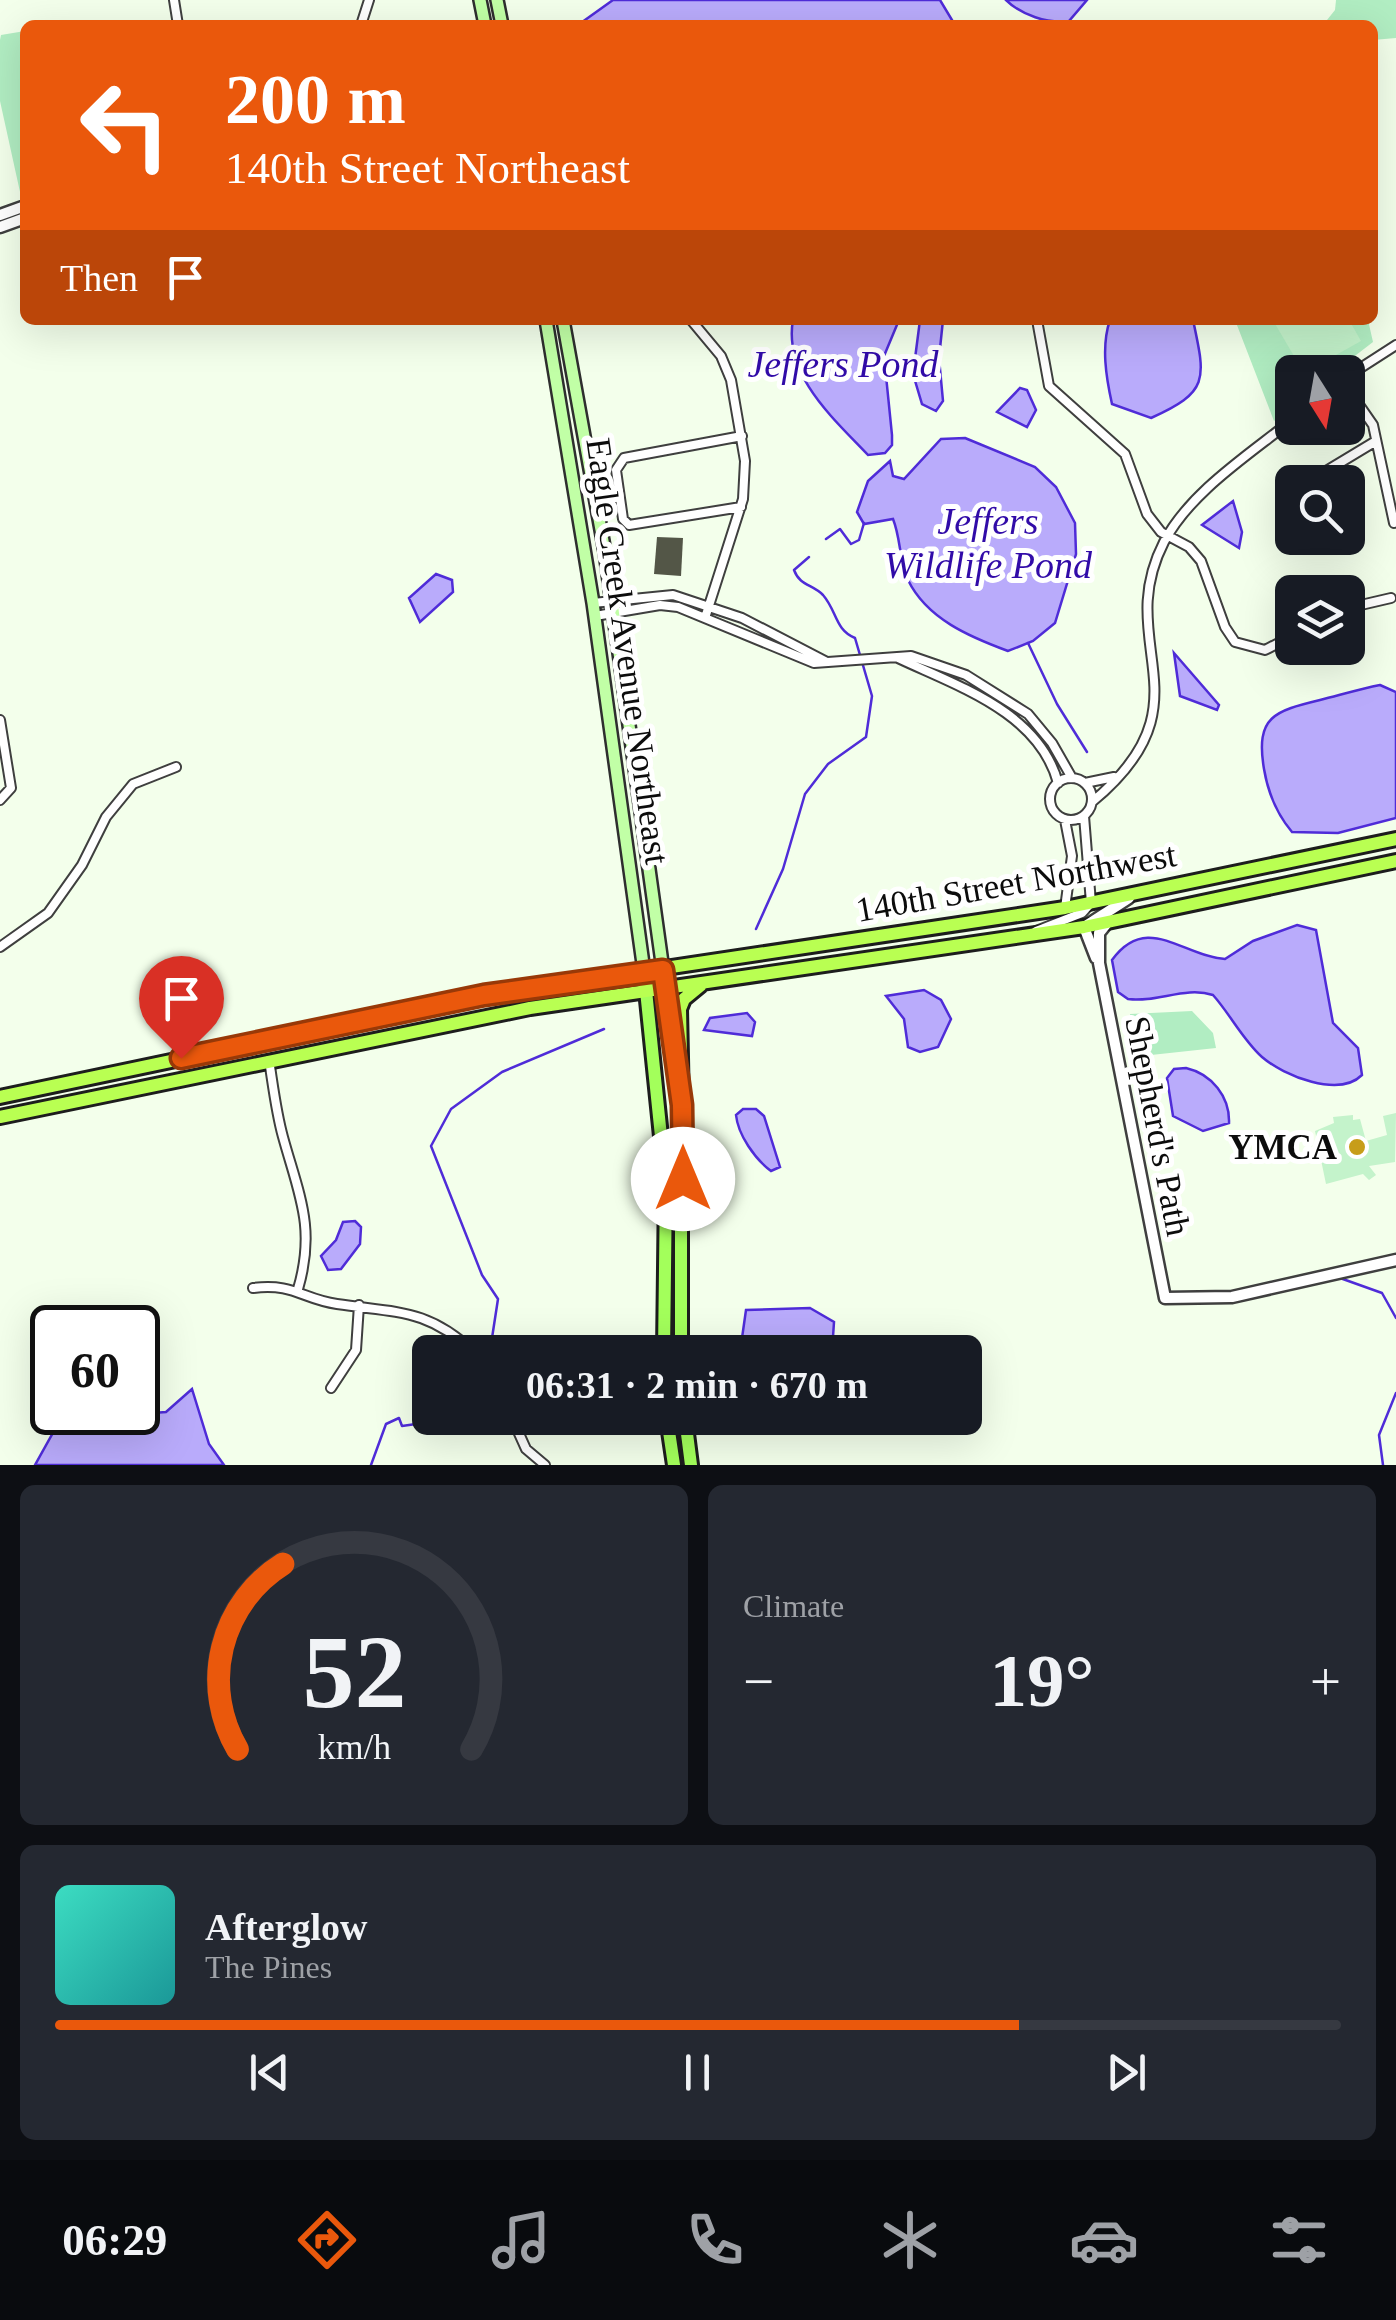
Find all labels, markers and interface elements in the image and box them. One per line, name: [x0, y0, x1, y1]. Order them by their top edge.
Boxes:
icon: left: [60, 60, 190, 190]
text: 200 m: [225, 61, 406, 138]
text: 140th Street Northeast: [225, 143, 630, 193]
icon: arrive: [158, 250, 213, 305]
text: Then: [60, 257, 138, 299]
water label: Jeffers Pond: [747, 343, 939, 385]
north arrow: [1275, 355, 1365, 445]
map controls: [1275, 355, 1365, 665]
street label: Eagle Creek Avenue Northeast: [578, 436, 677, 867]
button: search: [1275, 465, 1365, 555]
water label: Jeffers Wildlife Pond: [884, 500, 1093, 586]
button: layers: [1275, 575, 1365, 665]
street label: 140th Street Northwest: [853, 835, 1180, 930]
pin: [139, 956, 224, 1059]
icon: arrive: [154, 971, 209, 1026]
street label: Shepherd's Path: [1117, 1013, 1198, 1240]
position arrow: [631, 1127, 735, 1231]
place label: YMCA: [1228, 1128, 1338, 1167]
marker: YMCA: [1346, 1136, 1368, 1158]
speed limit sign: 60: [30, 1305, 160, 1435]
text: 06:31 · 2 min · 670 m: [526, 1364, 868, 1406]
text: Climate: [743, 1588, 844, 1624]
text: 52: [302, 1614, 406, 1729]
text: 19°: [990, 1639, 1095, 1722]
text: −: [743, 1651, 774, 1712]
text: +: [1310, 1651, 1341, 1712]
text: km/h: [317, 1727, 391, 1767]
text: Afterglow: [205, 1906, 367, 1948]
text: The Pines: [205, 1949, 332, 1985]
icon: previous: [242, 2045, 297, 2100]
icon: pause: [670, 2045, 725, 2100]
icon: next: [1099, 2045, 1154, 2100]
icon: directions: [292, 2205, 362, 2275]
icon: music: [486, 2205, 556, 2275]
icon: phone: [680, 2205, 750, 2275]
icon: climate: [875, 2205, 945, 2275]
icon: car: [1069, 2205, 1139, 2275]
icon: filters: [1264, 2205, 1334, 2275]
text: 06:29: [62, 2215, 167, 2265]

